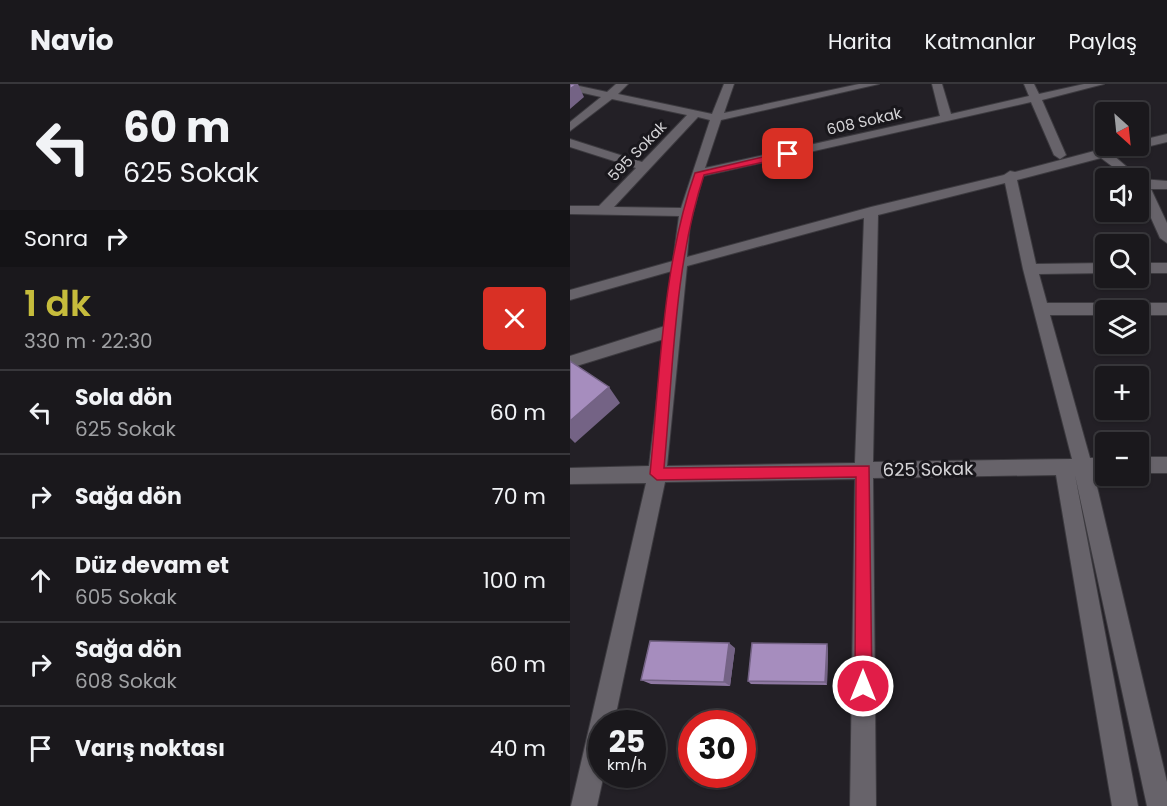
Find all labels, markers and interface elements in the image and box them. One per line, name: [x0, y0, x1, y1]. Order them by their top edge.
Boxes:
text: Navio: [30, 21, 114, 60]
text: Harita: [828, 27, 892, 56]
text: Katmanlar: [925, 27, 1035, 56]
text: Paylaş: [1068, 27, 1137, 56]
text: 60 m: [123, 98, 231, 157]
street label: 608 Sokak: [824, 102, 904, 140]
north arrow: [1095, 102, 1149, 156]
map controls: [1095, 102, 1149, 486]
icon: left: [24, 108, 102, 186]
street label: 595 Sokak: [603, 116, 671, 186]
pin: [762, 128, 813, 179]
icon: arrive: [771, 137, 804, 170]
text: 625 Sokak: [123, 154, 259, 191]
button: sound: [1095, 168, 1149, 222]
icon: right: [100, 222, 133, 255]
text: Sonra: [24, 223, 88, 254]
button: search: [1095, 234, 1149, 288]
text: 1 dk: [24, 278, 91, 329]
button: close: [483, 287, 546, 350]
button: layers: [1095, 300, 1149, 354]
text: 330 m · 22:30: [24, 327, 153, 355]
button: +: [1095, 366, 1149, 420]
text: Sola dön: [75, 382, 172, 413]
icon: left: [24, 396, 57, 429]
text: 60 m: [490, 397, 546, 428]
text: 625 Sokak: [75, 415, 176, 443]
button: −: [1095, 432, 1149, 486]
street label: 625 Sokak: [882, 456, 974, 482]
icon: right: [24, 480, 57, 513]
text: Sağa dön: [75, 481, 182, 512]
text: 70 m: [492, 481, 546, 512]
text: Düz devam et: [75, 550, 229, 581]
icon: ahead: [24, 564, 57, 597]
text: 100 m: [483, 565, 546, 596]
text: 605 Sokak: [75, 583, 177, 611]
text: Sağa dön: [75, 634, 182, 665]
icon: right: [24, 648, 57, 681]
text: 60 m: [490, 649, 546, 680]
position arrow: [831, 654, 895, 718]
text: 608 Sokak: [75, 667, 177, 695]
speed limit sign: 30: [678, 710, 756, 788]
text: 25: [609, 720, 645, 763]
icon: arrive: [24, 732, 57, 765]
text: Varış noktası: [75, 733, 225, 764]
text: 40 m: [490, 733, 546, 764]
text: km/h: [607, 754, 647, 775]

